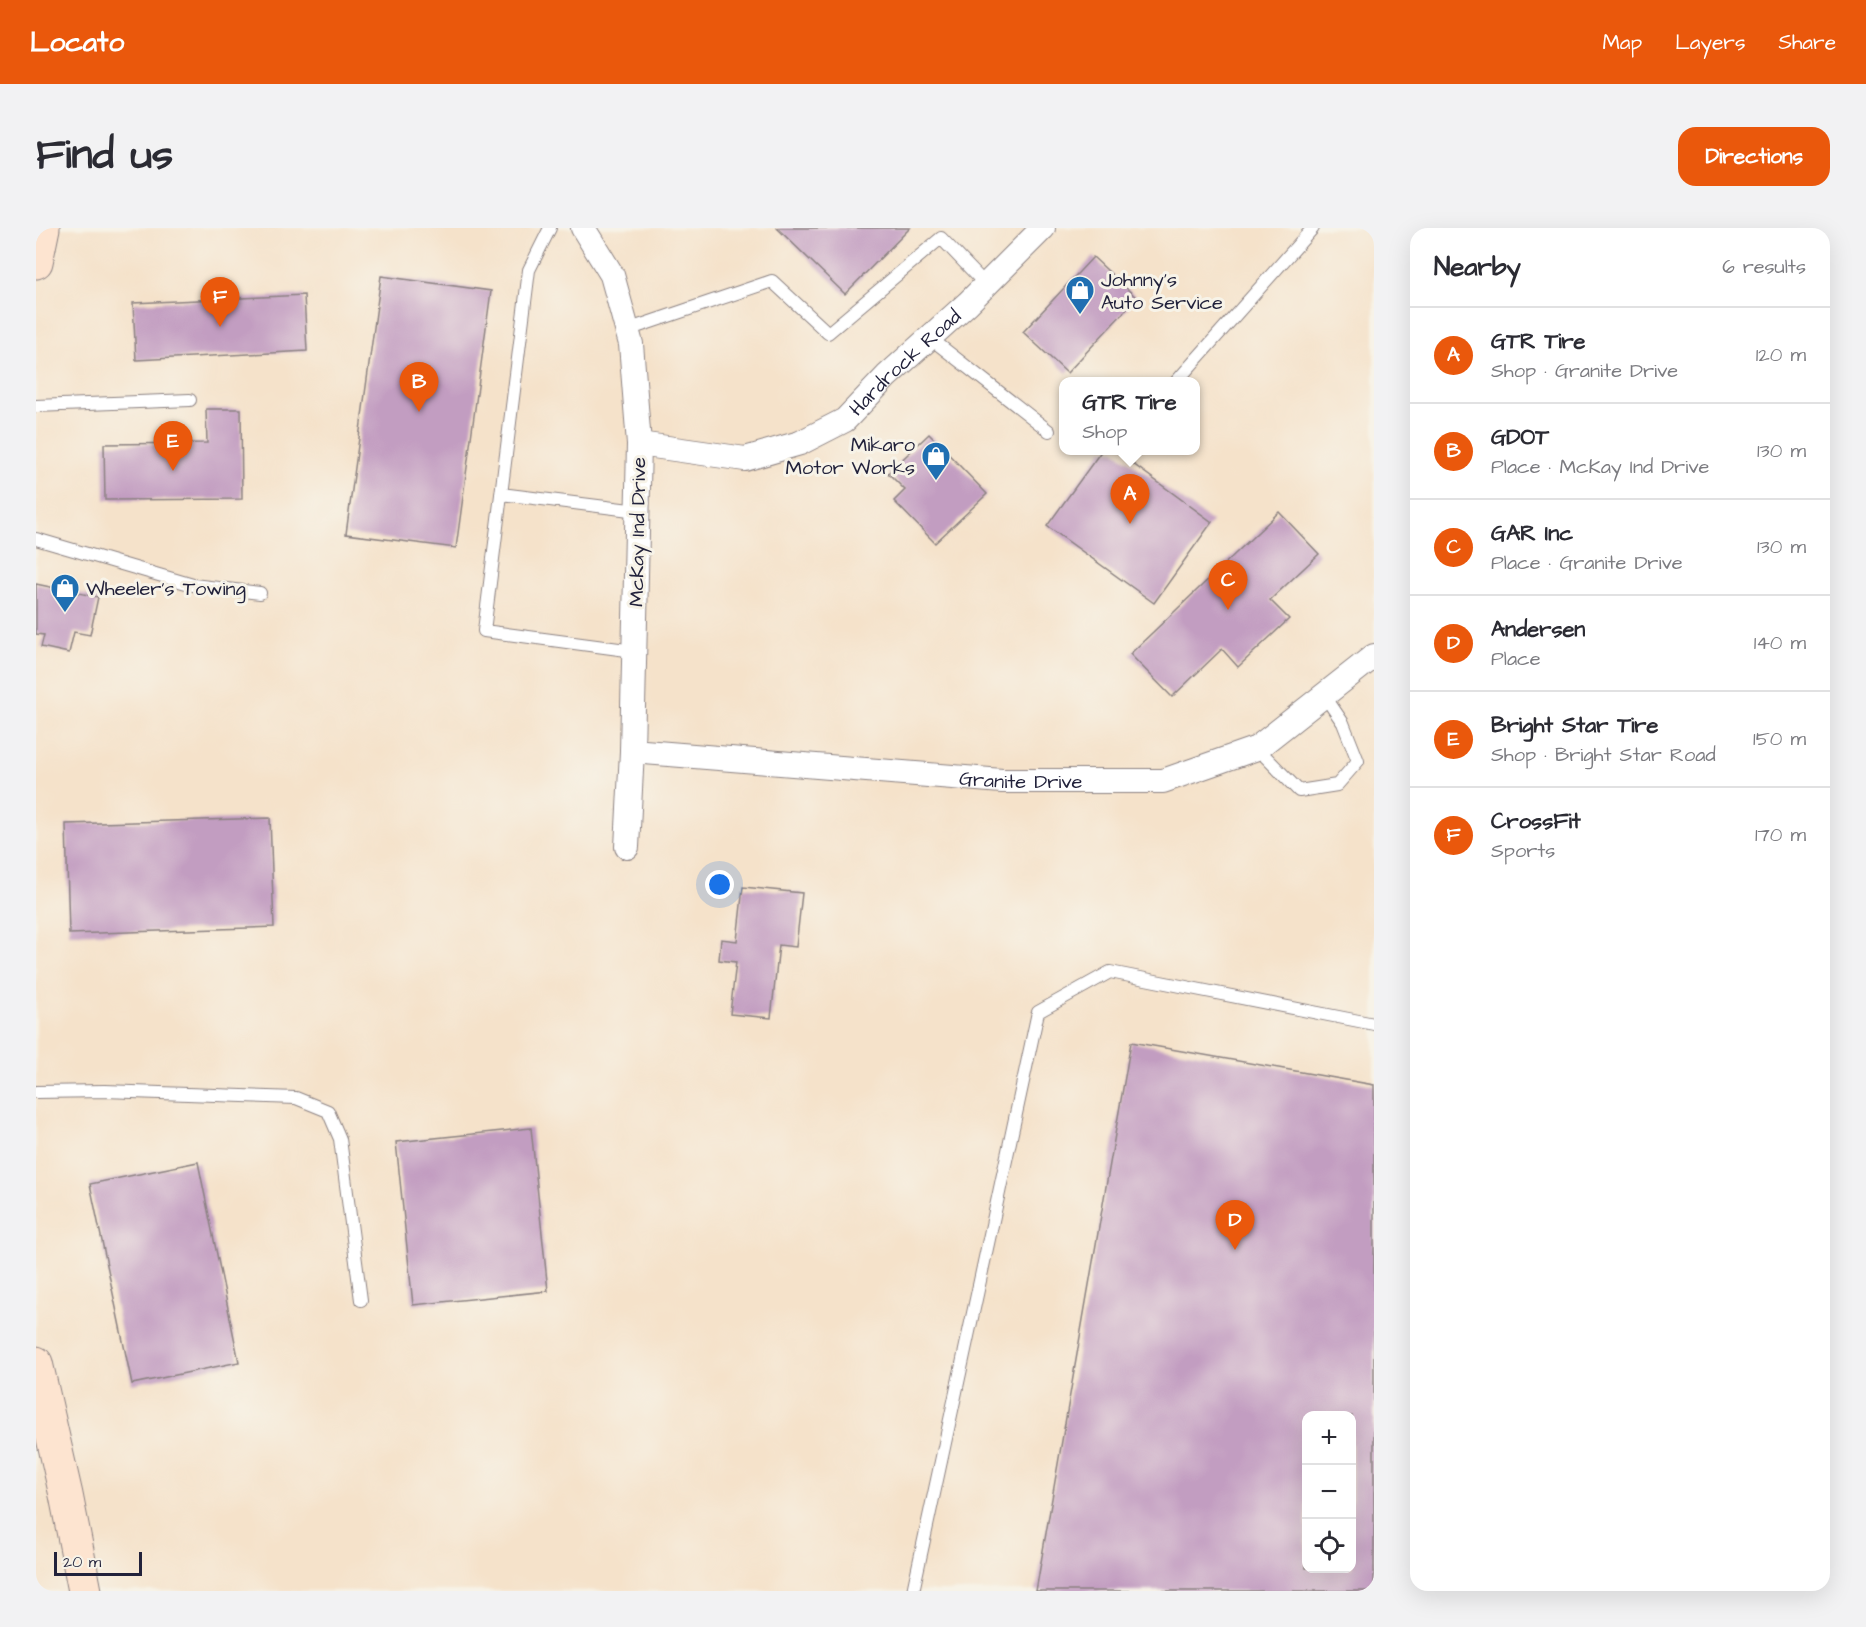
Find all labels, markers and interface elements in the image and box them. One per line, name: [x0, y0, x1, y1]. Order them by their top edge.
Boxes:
text: Locato: [30, 23, 124, 62]
text: Map: [1602, 28, 1642, 57]
text: Layers: [1675, 28, 1745, 57]
text: Share: [1778, 28, 1836, 57]
text: Find us: [36, 127, 173, 185]
button: Directions: [1678, 127, 1830, 186]
text: Nearby: [1434, 249, 1521, 285]
text: 6 results: [1722, 253, 1806, 281]
place label: Johnny's Auto Service: [1101, 266, 1223, 317]
shop icon: Johnny's Auto Service: [1064, 274, 1096, 316]
pin: F: [200, 278, 240, 327]
street label: Hardrock Road: [843, 303, 967, 423]
text: GTR Tire: [1491, 326, 1586, 357]
text: A: [1447, 341, 1460, 369]
text: 120 m: [1756, 341, 1806, 369]
text: Shop · Granite Drive: [1491, 357, 1678, 385]
pin: B: [400, 362, 439, 412]
popup: [1059, 377, 1200, 455]
text: GTR Tire: [1082, 387, 1177, 418]
text: Shop: [1082, 418, 1127, 446]
pin: E: [154, 422, 192, 471]
text: GDOT: [1491, 422, 1549, 453]
place label: Mikaro Motor Works: [785, 431, 915, 482]
text: B: [1446, 437, 1461, 465]
text: 130 m: [1757, 437, 1806, 465]
shop icon: Mikaro Motor Works: [920, 440, 952, 482]
text: Place · McKay Ind Drive: [1491, 453, 1709, 481]
street label: McKay Ind Drive: [623, 457, 654, 607]
pin: A: [1110, 474, 1150, 524]
text: GAR Inc: [1491, 518, 1573, 549]
text: C: [1446, 533, 1461, 561]
text: 130 m: [1757, 533, 1806, 561]
text: Place · Granite Drive: [1491, 549, 1683, 577]
pin: C: [1208, 560, 1248, 610]
shop icon: Wheeler's Towing: [49, 572, 81, 614]
place label: Wheeler's Towing: [86, 575, 246, 604]
text: Andersen: [1491, 614, 1585, 645]
text: D: [1447, 629, 1460, 657]
text: 140 m: [1754, 629, 1806, 657]
text: Place: [1491, 645, 1541, 673]
text: Bright Star Tire: [1491, 710, 1658, 741]
text: E: [1448, 725, 1459, 753]
text: 150 m: [1753, 725, 1806, 753]
text: Shop · Bright Star Road: [1491, 741, 1716, 769]
street label: Granite Drive: [958, 765, 1083, 796]
text: CrossFit: [1491, 806, 1581, 837]
text: F: [1447, 821, 1460, 849]
text: 170 m: [1755, 821, 1806, 849]
text: Sports: [1491, 837, 1555, 865]
your location: [705, 870, 734, 899]
pin: D: [1216, 1200, 1254, 1250]
map controls: [1302, 1411, 1356, 1573]
button: +: [1302, 1411, 1356, 1465]
button: −: [1302, 1465, 1356, 1519]
button: locate: [1302, 1519, 1356, 1573]
scale bar: [54, 1549, 142, 1576]
text: 20 m: [63, 1551, 101, 1573]

